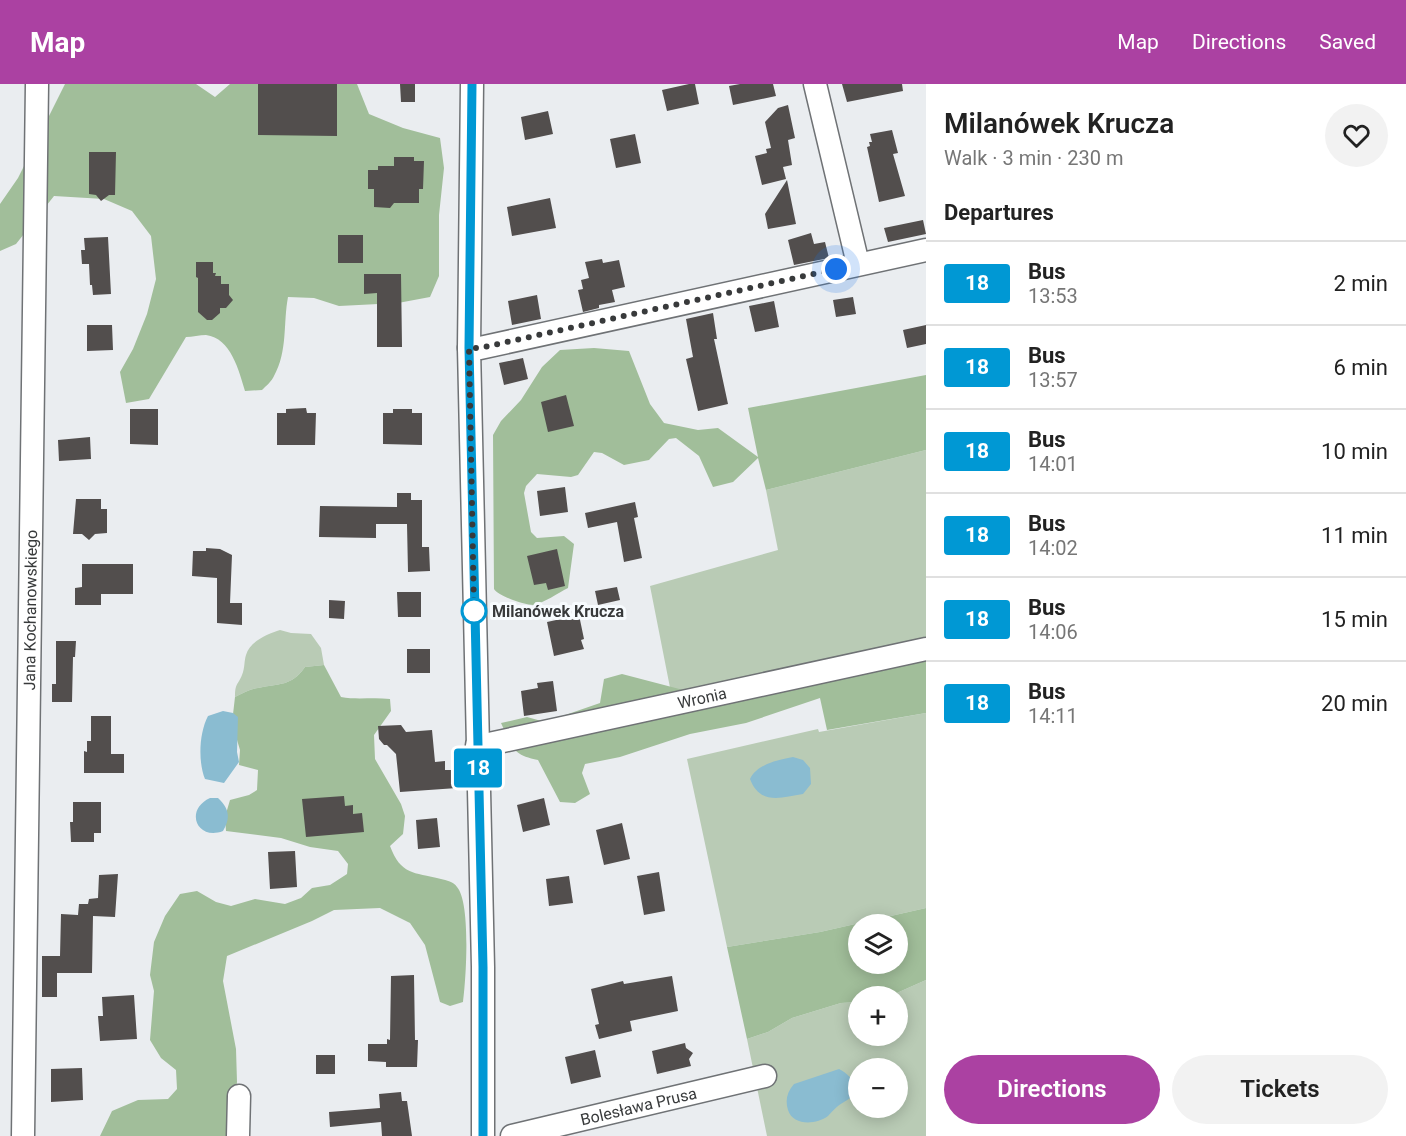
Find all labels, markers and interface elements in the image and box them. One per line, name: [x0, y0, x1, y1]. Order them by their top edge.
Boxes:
text: Map: [30, 26, 85, 59]
text: Map: [1117, 30, 1159, 54]
text: Directions: [1192, 30, 1286, 54]
text: Saved: [1319, 30, 1376, 54]
button: heart: [1325, 104, 1388, 167]
text: Milanówek Krucza: [944, 107, 1174, 140]
text: Walk · 3 min · 230 m: [944, 146, 1123, 170]
text: Departures: [944, 200, 1054, 225]
your location: [821, 254, 851, 284]
text: Bus: [1028, 259, 1066, 284]
text: 18: [965, 271, 989, 295]
text: 2 min: [1333, 271, 1388, 296]
text: 13:53: [1028, 284, 1078, 308]
text: Bus: [1028, 343, 1066, 368]
text: 18: [965, 355, 989, 379]
text: 6 min: [1333, 355, 1388, 380]
text: 13:57: [1028, 368, 1078, 392]
text: Bus: [1028, 427, 1066, 452]
text: 18: [965, 439, 989, 463]
text: 10 min: [1321, 439, 1388, 464]
text: 14:01: [1028, 452, 1078, 476]
text: Bus: [1028, 511, 1066, 536]
text: 18: [965, 523, 989, 547]
text: 11 min: [1321, 523, 1388, 548]
street label: Jana Kochanowskiego: [20, 530, 41, 691]
text: 14:02: [1028, 536, 1078, 560]
text: Bus: [1028, 595, 1066, 620]
marker: Milanówek Krucza: [461, 598, 487, 624]
place label: Milanówek Krucza: [492, 602, 624, 621]
text: 18: [965, 607, 989, 631]
text: 15 min: [1321, 607, 1388, 632]
text: 14:06: [1028, 620, 1078, 644]
text: Bus: [1028, 679, 1066, 704]
street label: Wronia: [676, 684, 728, 713]
text: 18: [965, 691, 989, 715]
text: 20 min: [1321, 691, 1388, 716]
text: 14:11: [1028, 704, 1078, 728]
line badge: 18: [451, 748, 505, 788]
text: 18: [466, 756, 490, 780]
map controls: [848, 914, 908, 1118]
button: layers: [848, 914, 908, 974]
button: +: [848, 986, 908, 1046]
button: Directions: [944, 1055, 1160, 1124]
button: Tickets: [1172, 1055, 1388, 1124]
button: −: [848, 1058, 908, 1118]
street label: Bolesława Prusa: [579, 1084, 699, 1129]

